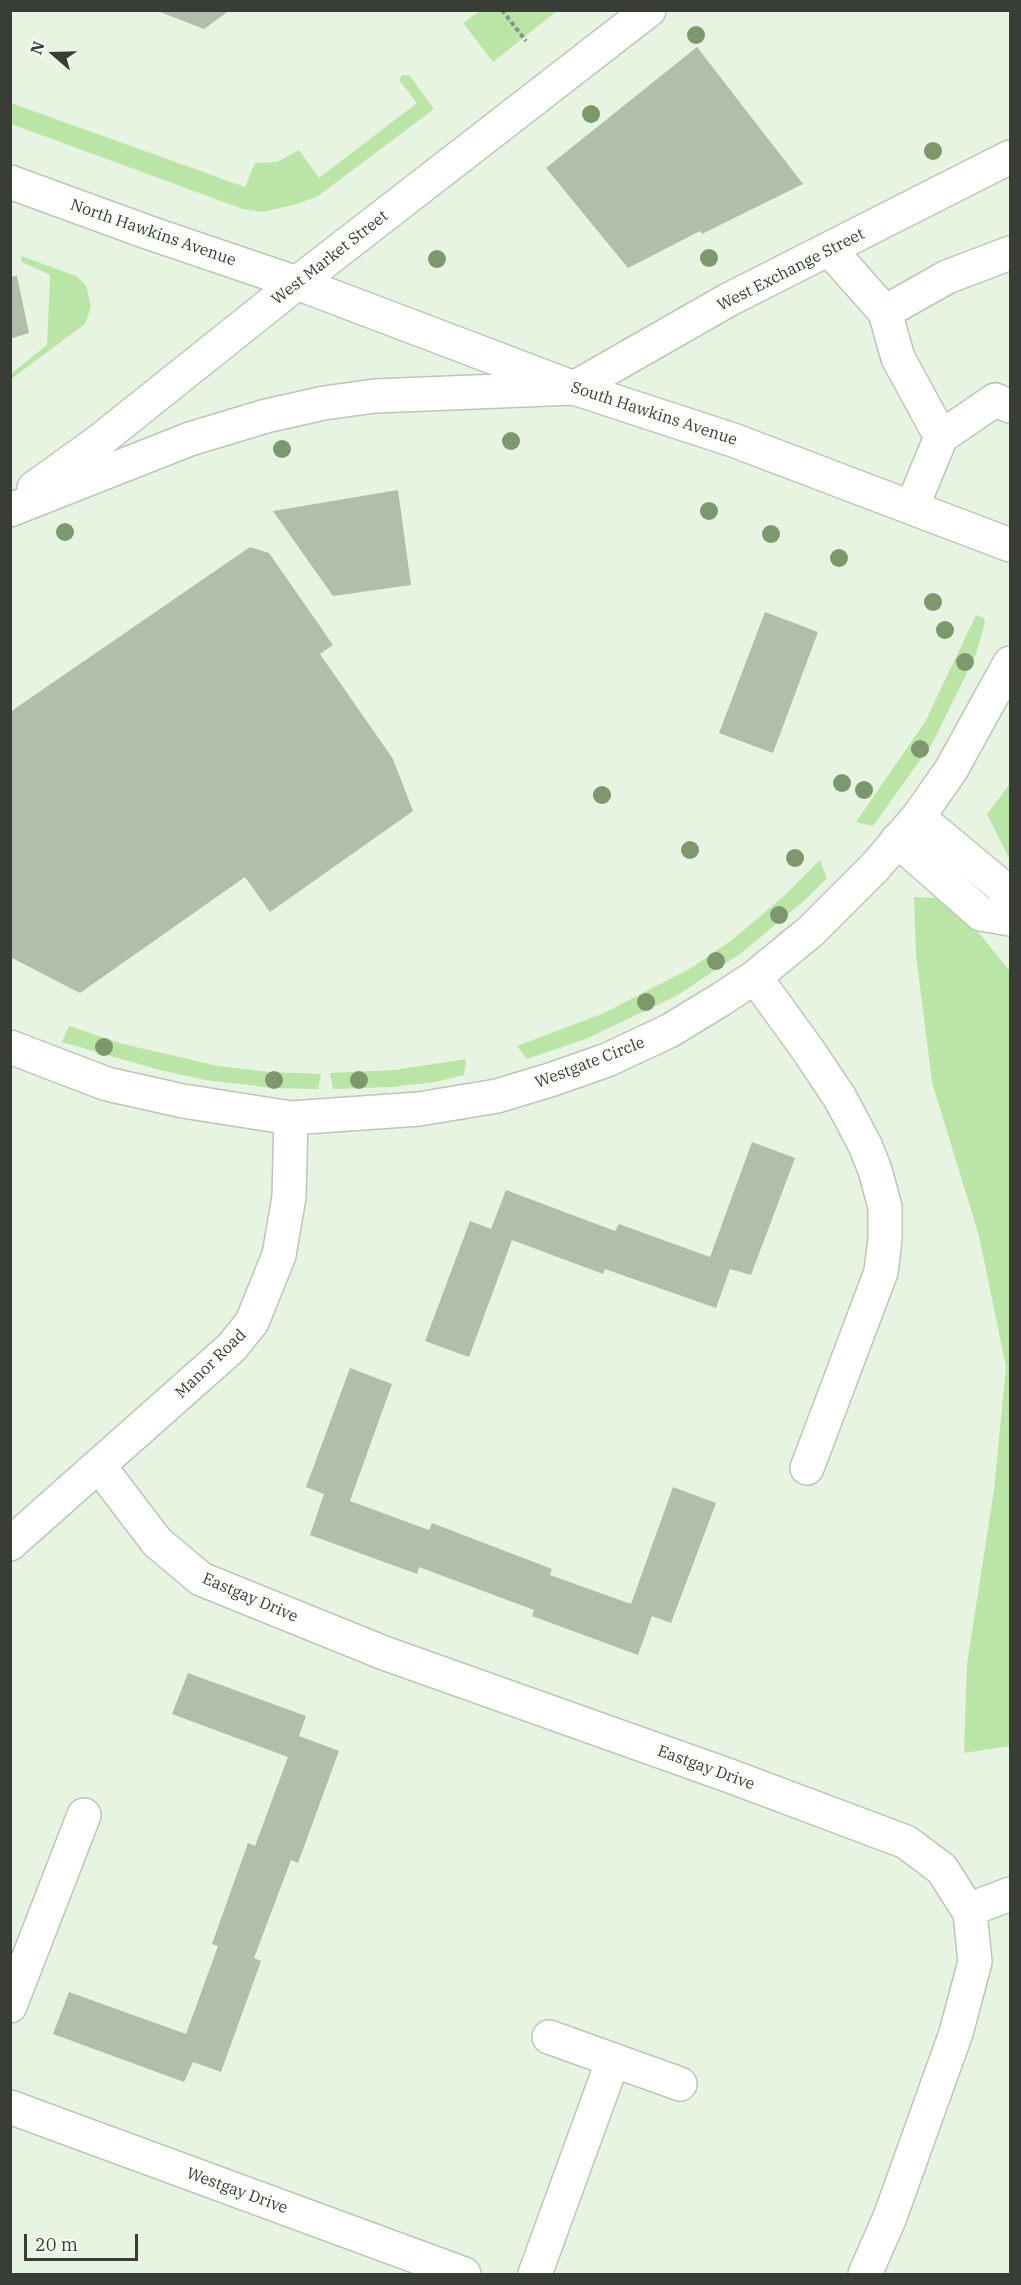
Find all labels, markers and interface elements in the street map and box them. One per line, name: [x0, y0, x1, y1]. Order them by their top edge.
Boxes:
north arrow: [24, 24, 84, 84]
text: N: [26, 38, 49, 57]
street label: North Hawkins Avenue: [68, 196, 238, 270]
street label: West Market Street: [268, 207, 392, 309]
street label: West Exchange Street: [714, 225, 868, 315]
street label: South Hawkins Avenue: [568, 378, 740, 450]
street label: Westgate Circle: [532, 1033, 648, 1093]
street label: Manor Road: [172, 1326, 250, 1402]
street label: Eastgay Drive: [199, 1569, 301, 1627]
street label: Eastgay Drive: [655, 1742, 757, 1794]
street label: Westgay Drive: [184, 2164, 290, 2218]
scale bar: [27, 2222, 141, 2260]
text: 20 m: [35, 2233, 78, 2256]

